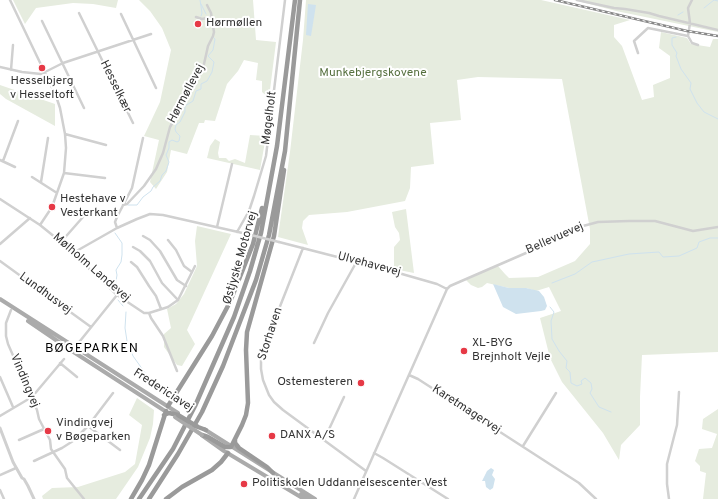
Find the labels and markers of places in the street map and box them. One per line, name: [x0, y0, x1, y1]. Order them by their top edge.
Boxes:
place label: Hørmøllen: [206, 17, 262, 31]
marker: Hørmøllen: [193, 19, 203, 29]
marker: Hesselbjerg v Hesseltoft: [37, 63, 47, 73]
place label: Hesselbjerg v Hesseltoft: [10, 75, 74, 103]
place label: Hestehave v Vesterkant: [60, 193, 126, 221]
marker: Hestehave v Vesterkant: [47, 202, 57, 212]
place label: XL-BYG Brejnholt Vejle: [472, 337, 550, 365]
marker: XL-BYG Brejnholt Vejle: [459, 346, 469, 356]
place label: Ostemesteren: [277, 376, 353, 390]
marker: Ostemesteren: [356, 378, 366, 388]
place label: Vindingvej v Bøgeparken: [56, 417, 130, 445]
marker: Vindingvej v Bøgeparken: [43, 426, 53, 436]
place label: DANX A/S: [280, 429, 335, 443]
marker: DANX A/S: [267, 431, 277, 441]
place label: Politiskolen Uddannelsescenter Vest: [252, 477, 447, 491]
marker: Politiskolen Uddannelsescenter Vest: [239, 479, 249, 489]

